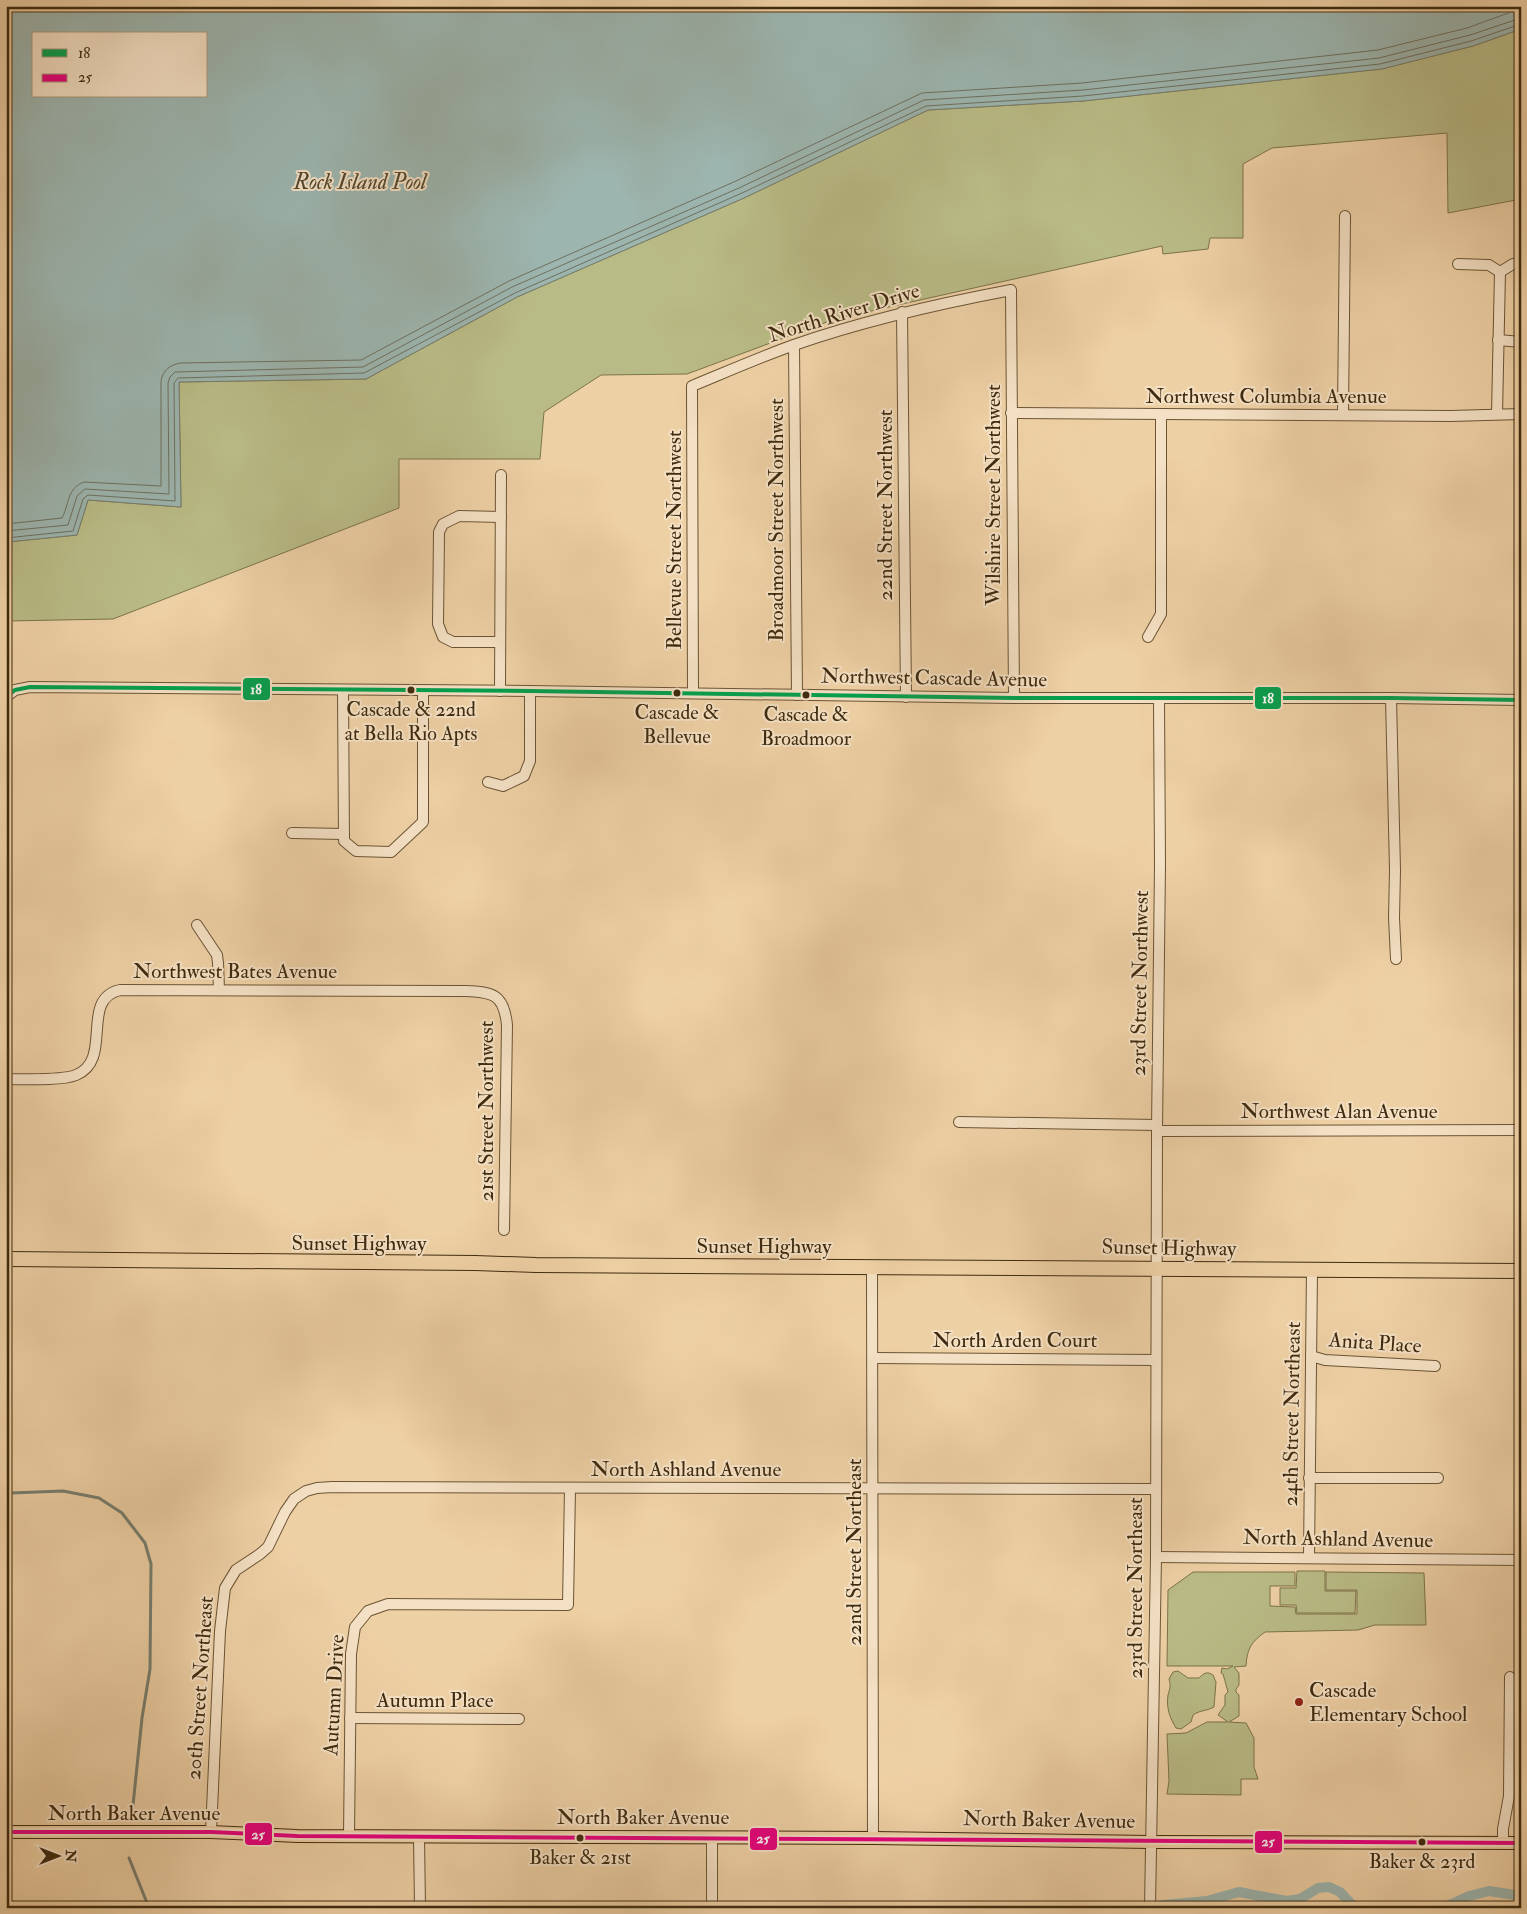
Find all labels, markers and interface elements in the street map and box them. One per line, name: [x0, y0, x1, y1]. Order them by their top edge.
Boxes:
legend: [32, 32, 208, 98]
text: 18: [78, 44, 90, 63]
text: 25: [78, 68, 93, 87]
water label: Rock Island Pool: [293, 168, 428, 196]
street label: North River Drive: [765, 277, 923, 349]
street label: Northwest Columbia Avenue: [1145, 383, 1387, 410]
street label: Wilshire Street Northwest: [980, 384, 1007, 607]
street label: Broadmoor Street Northwest: [763, 398, 790, 642]
street label: 22nd Street Northwest: [872, 409, 899, 601]
street label: Bellevue Street Northwest: [661, 430, 688, 650]
street label: Northwest Cascade Avenue: [821, 663, 1048, 693]
line badge: 18: [242, 677, 271, 701]
text: 18: [250, 681, 262, 698]
marker: Cascade & 22nd at Bella Rio Apts: [406, 685, 416, 695]
line badge: 18: [1254, 686, 1282, 710]
marker: Cascade & Bellevue: [672, 688, 682, 698]
marker: Cascade & Broadmoor: [801, 690, 811, 700]
text: 18: [1262, 690, 1274, 707]
place label: Cascade & 22nd at Bella Rio Apts: [345, 697, 477, 747]
place label: Cascade & Bellevue: [634, 700, 720, 749]
place label: Cascade & Broadmoor: [761, 702, 852, 751]
street label: 23rd Street Northwest: [1125, 890, 1155, 1076]
street label: Northwest Bates Avenue: [133, 958, 337, 985]
street label: 21st Street Northwest: [473, 1020, 500, 1202]
street label: Northwest Alan Avenue: [1240, 1098, 1438, 1125]
street label: Sunset Highway: [292, 1230, 427, 1257]
street label: Sunset Highway: [697, 1233, 832, 1260]
street label: Sunset Highway: [1101, 1233, 1237, 1263]
street label: 24th Street Northeast: [1277, 1321, 1307, 1507]
street label: Anita Place: [1327, 1326, 1423, 1360]
street label: North Arden Court: [933, 1327, 1098, 1354]
street label: North Ashland Avenue: [591, 1456, 781, 1483]
street label: 22nd Street Northeast: [841, 1458, 868, 1646]
street label: 23rd Street Northeast: [1122, 1497, 1149, 1679]
street label: North Ashland Avenue: [1243, 1524, 1434, 1554]
street label: 20th Street Northeast: [180, 1595, 220, 1781]
street label: Autumn Drive: [317, 1633, 351, 1757]
place label: Cascade Elementary School: [1309, 1677, 1468, 1728]
street label: Autumn Place: [376, 1687, 494, 1714]
marker: Cascade Elementary School: [1293, 1696, 1305, 1708]
street label: North Baker Avenue: [48, 1800, 220, 1827]
street label: North Baker Avenue: [557, 1804, 729, 1831]
street label: North Baker Avenue: [963, 1805, 1136, 1835]
line badge: 25: [244, 1822, 273, 1846]
text: 25: [251, 1826, 265, 1843]
line badge: 25: [749, 1827, 778, 1851]
text: 25: [756, 1830, 770, 1847]
line badge: 25: [1254, 1830, 1283, 1854]
north arrow: [32, 1832, 82, 1882]
marker: Baker & 21st: [575, 1833, 585, 1843]
text: 25: [1261, 1833, 1275, 1850]
marker: Baker & 23rd: [1417, 1837, 1427, 1847]
place label: Baker & 21st: [529, 1845, 632, 1870]
text: N: [62, 1849, 79, 1863]
place label: Baker & 23rd: [1369, 1849, 1475, 1874]

